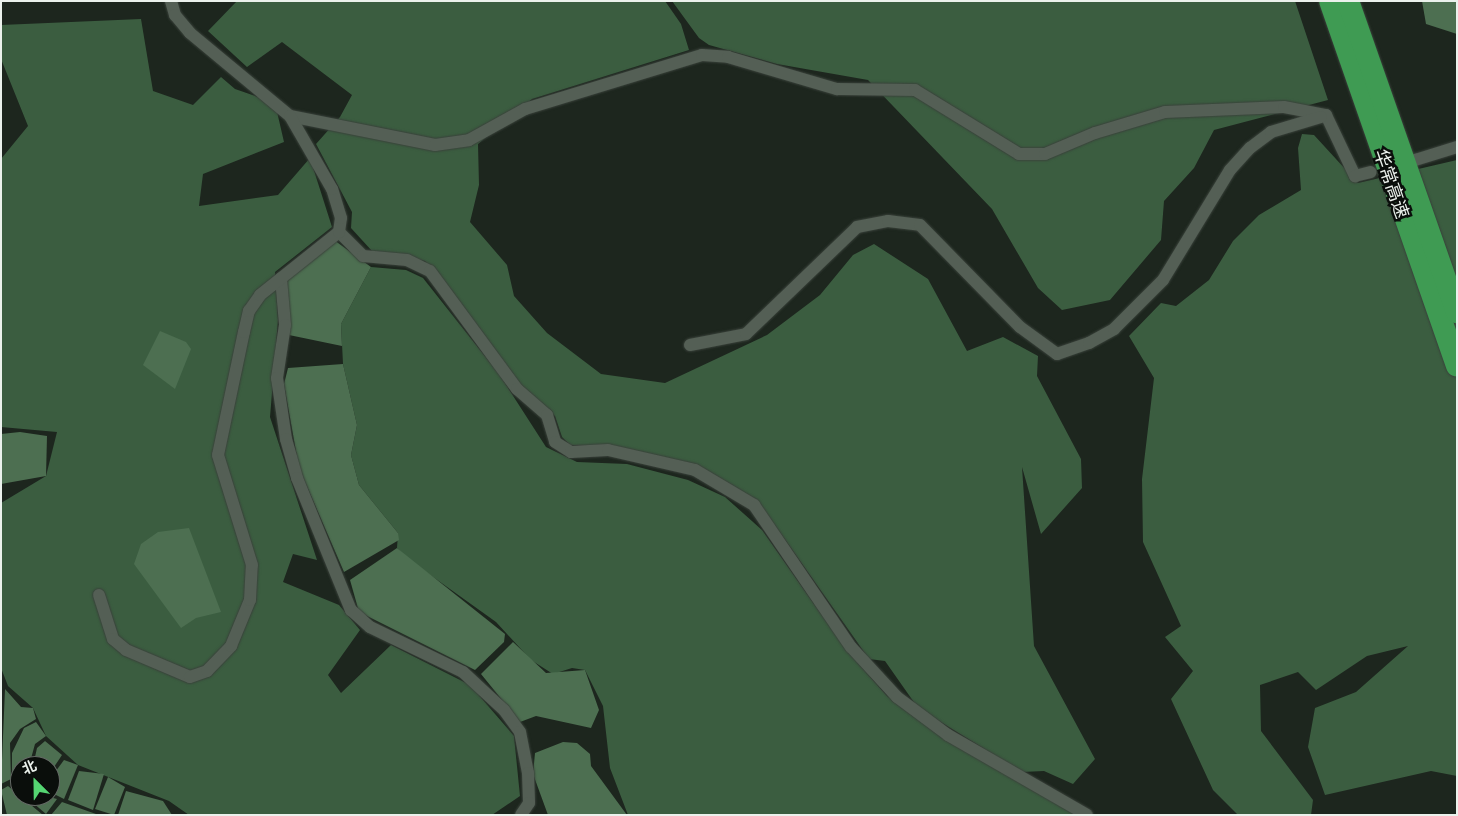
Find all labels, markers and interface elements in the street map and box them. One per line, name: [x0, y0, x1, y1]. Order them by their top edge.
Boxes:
street label: 华常高速: [1369, 146, 1413, 222]
north arrow: [10, 756, 60, 806]
text: 北: [20, 757, 39, 778]

